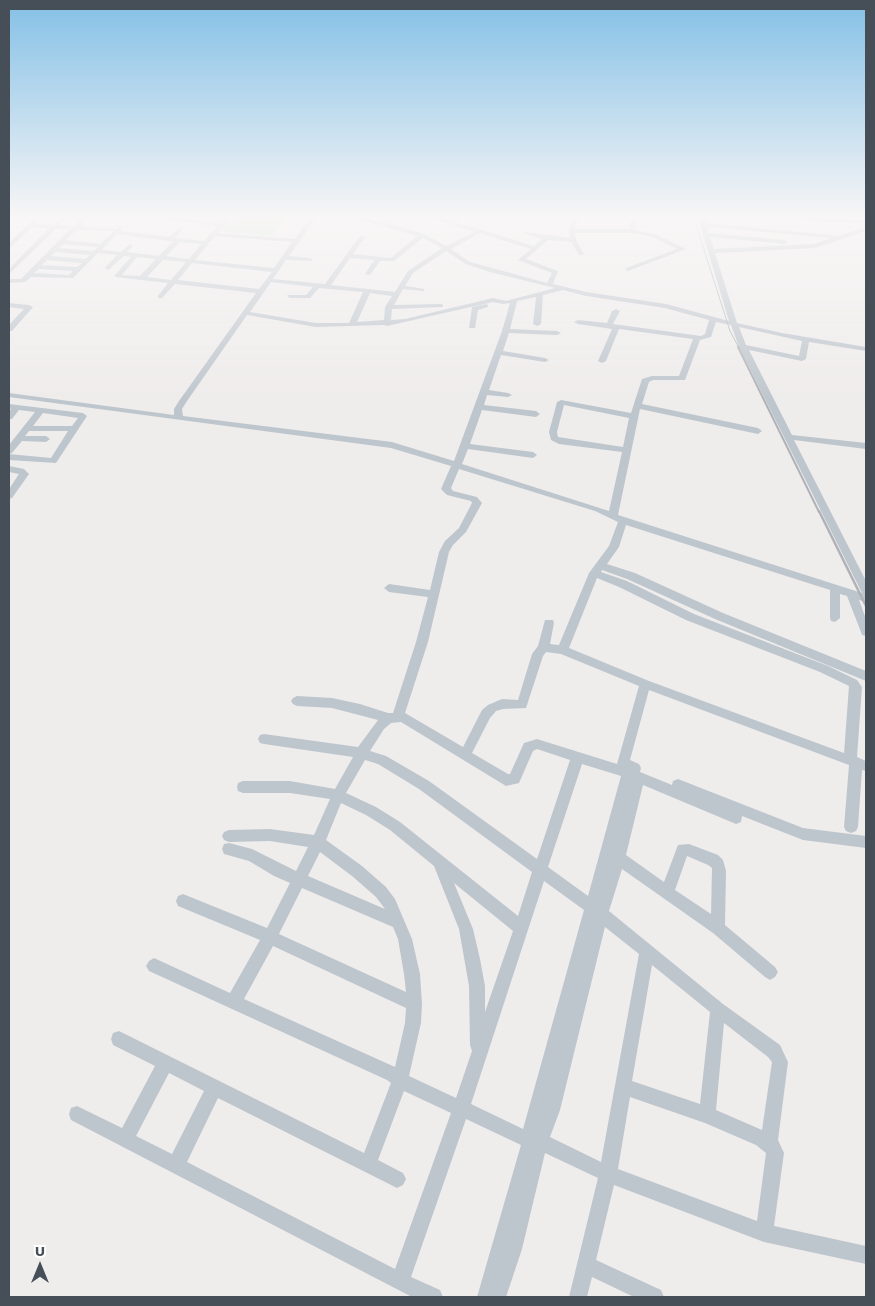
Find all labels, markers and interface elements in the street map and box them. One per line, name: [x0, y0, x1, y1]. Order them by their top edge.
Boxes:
north arrow: [15, 1241, 65, 1291]
text: U: [35, 1243, 45, 1259]

